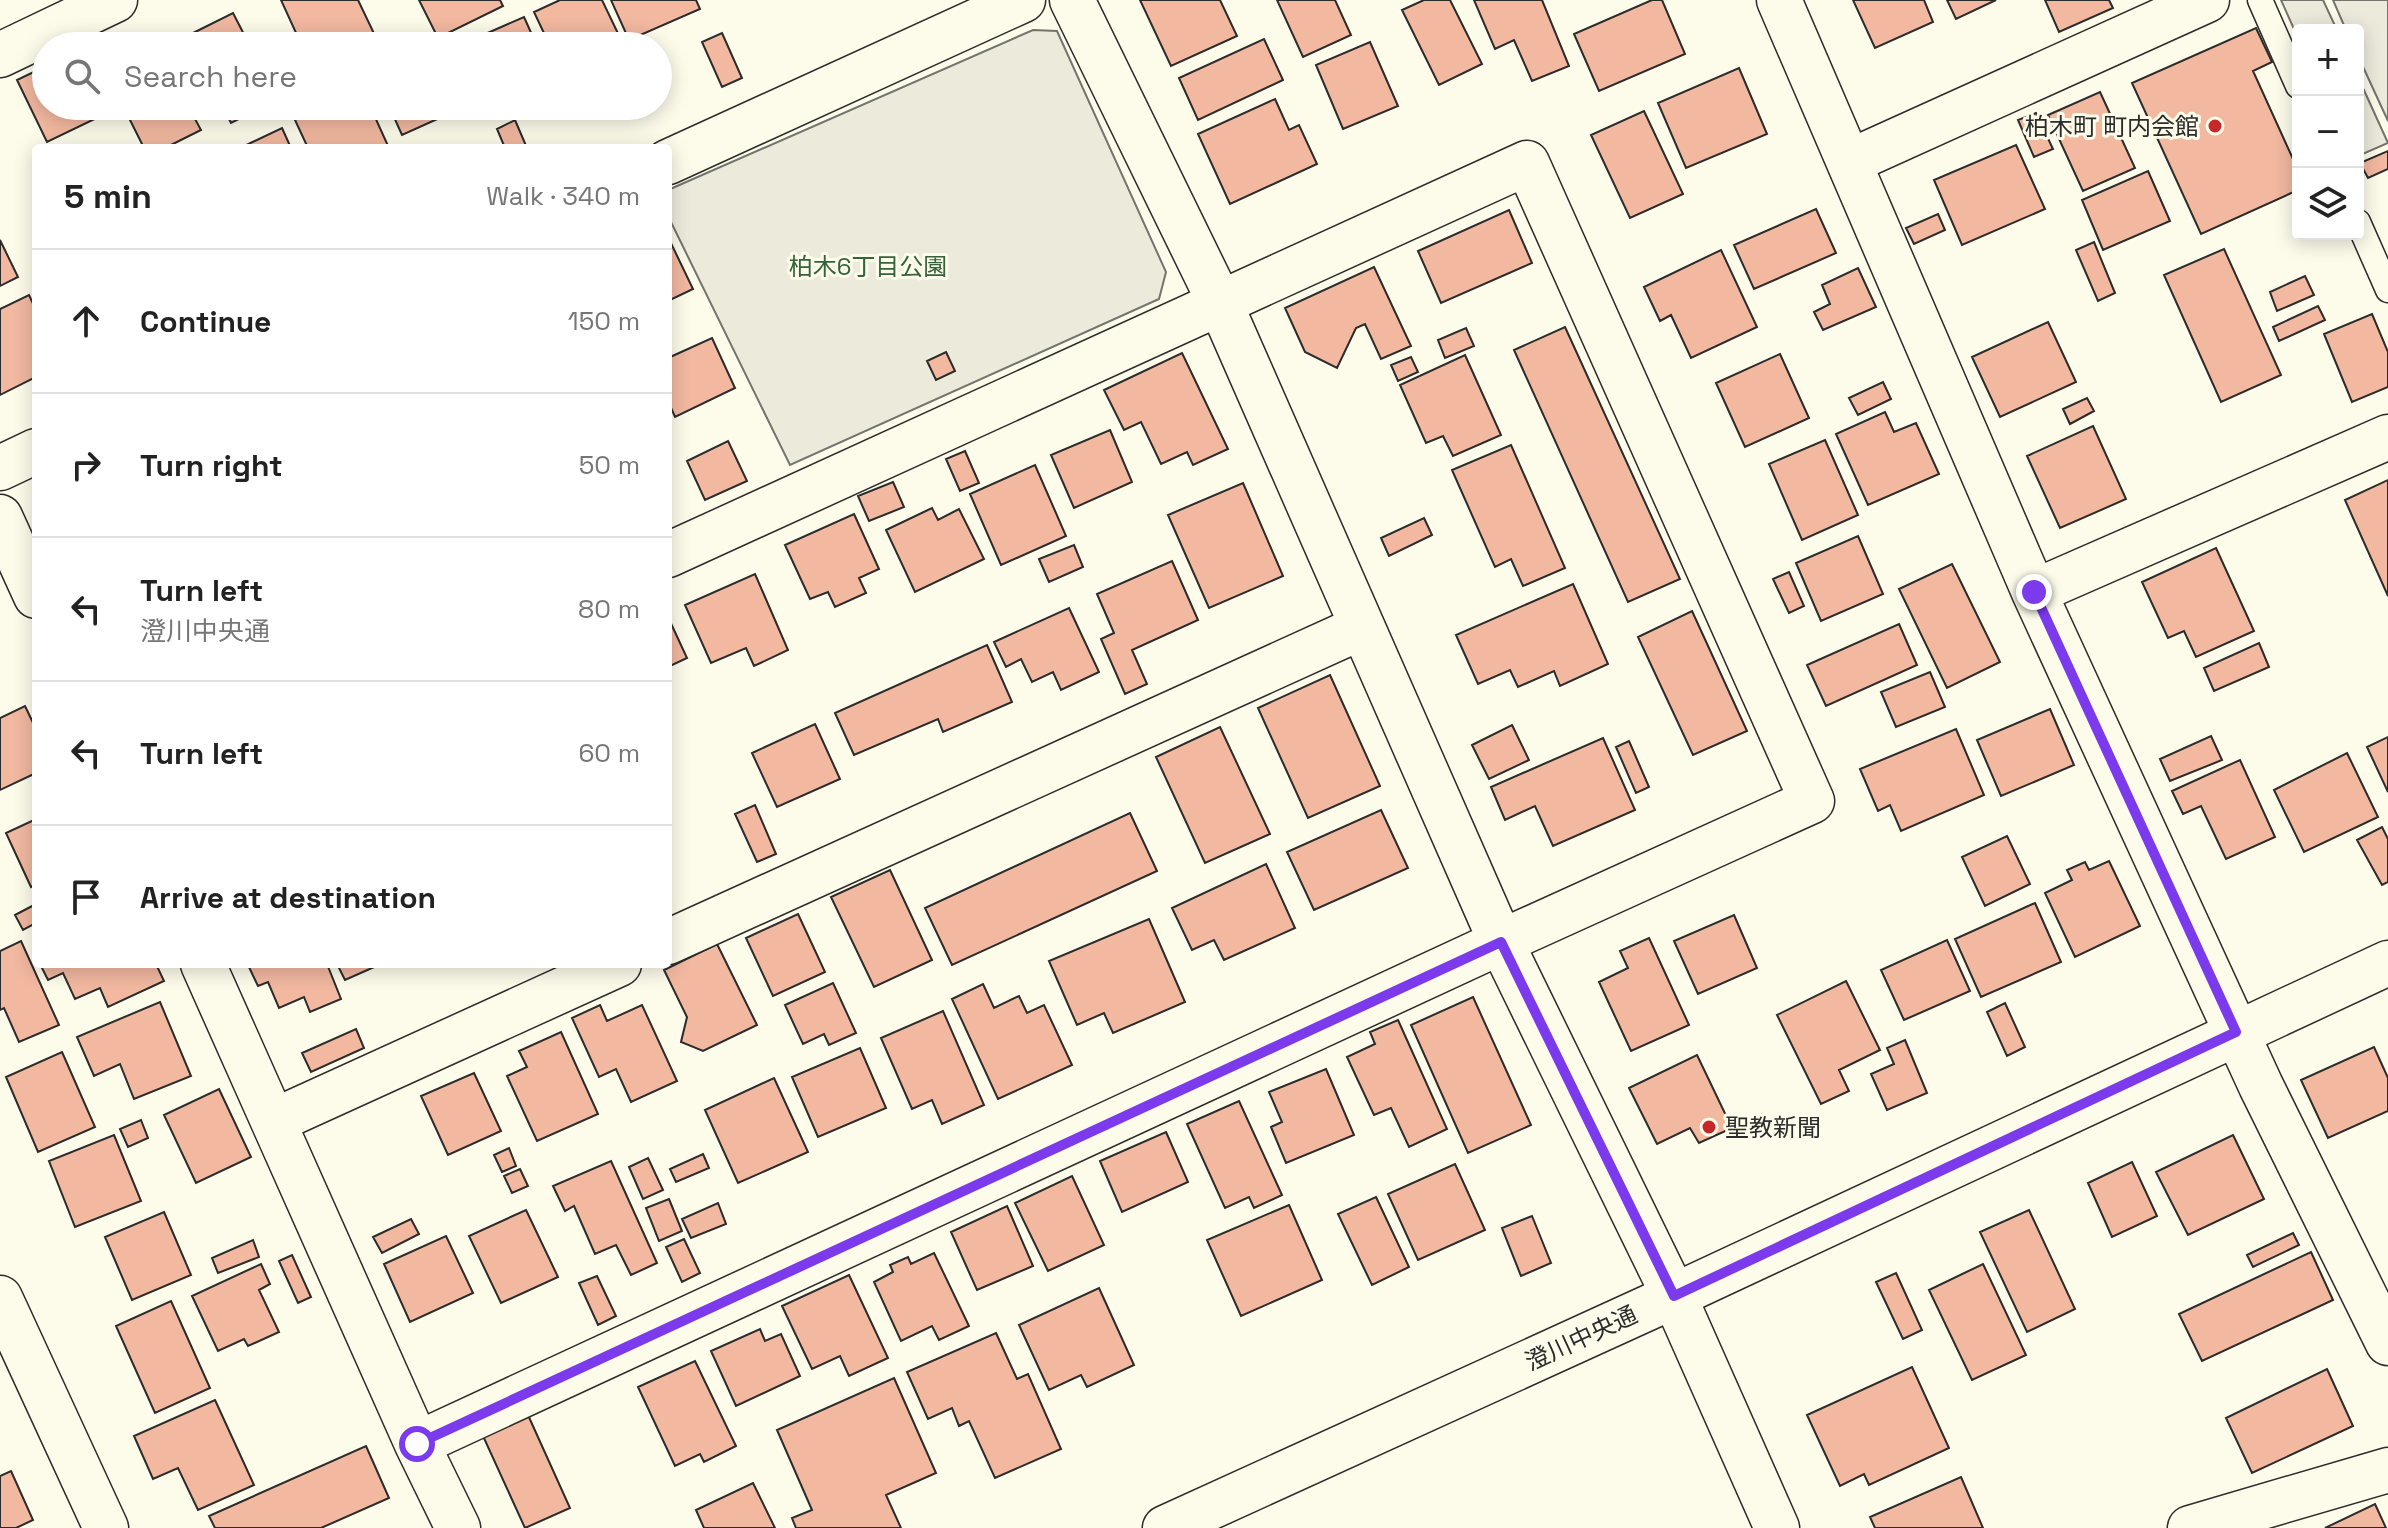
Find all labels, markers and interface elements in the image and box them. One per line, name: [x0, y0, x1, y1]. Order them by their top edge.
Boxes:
map controls: [2292, 24, 2364, 240]
button: +: [2292, 24, 2364, 96]
search box: [32, 32, 672, 120]
icon: search: [60, 54, 104, 98]
text: Search here: [124, 57, 297, 96]
button: −: [2292, 96, 2364, 168]
place label: 柏木町 町内会館: [2025, 111, 2199, 142]
marker: 柏木町 町内会館: [2206, 117, 2224, 135]
button: layers: [2292, 168, 2364, 240]
text: 5 min: [64, 175, 152, 218]
text: Walk · 340 m: [486, 179, 640, 213]
park label: 柏木6丁目公園: [789, 251, 947, 282]
icon: ahead: [64, 299, 108, 343]
text: Continue: [140, 302, 271, 341]
text: 150 m: [568, 304, 640, 338]
icon: right: [64, 443, 108, 487]
text: Turn right: [140, 446, 283, 485]
text: 50 m: [579, 448, 640, 482]
text: Turn left: [140, 571, 263, 610]
route end: [2016, 574, 2052, 610]
icon: left: [64, 587, 108, 631]
text: 80 m: [578, 592, 640, 626]
text: 澄川中央通: [140, 614, 270, 648]
icon: left: [64, 731, 108, 775]
text: Turn left: [140, 734, 263, 773]
text: 60 m: [578, 736, 640, 770]
icon: arrive: [64, 875, 108, 919]
text: Arrive at destination: [140, 878, 436, 917]
place label: 聖教新聞: [1725, 1112, 1821, 1143]
marker: 聖教新聞: [1700, 1118, 1718, 1136]
street label: 澄川中央通: [1520, 1299, 1642, 1377]
route start: [399, 1426, 435, 1462]

